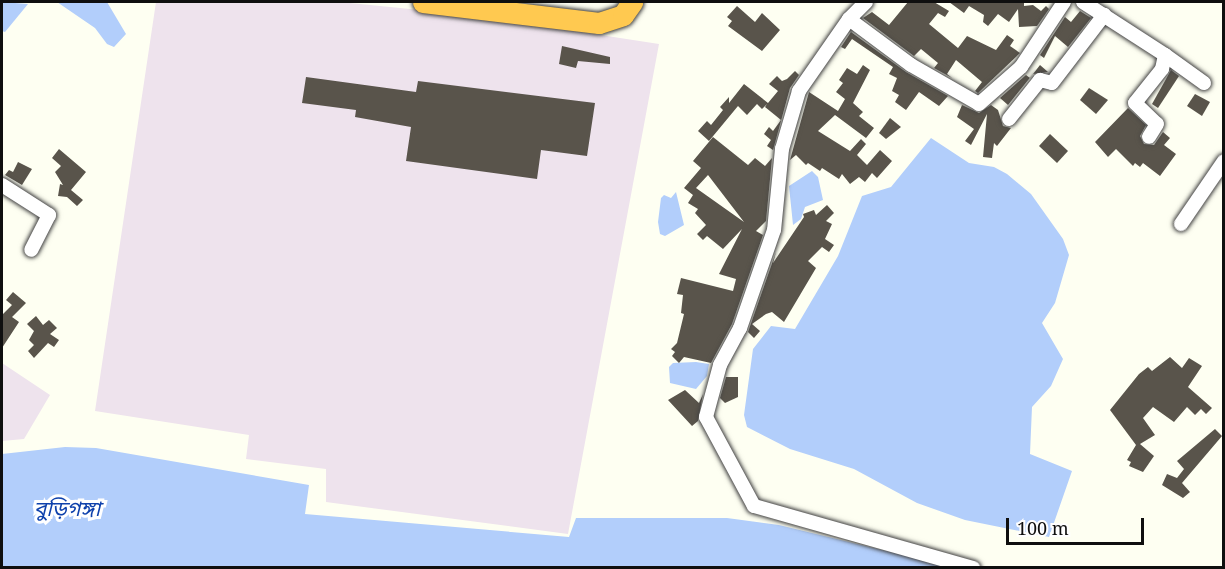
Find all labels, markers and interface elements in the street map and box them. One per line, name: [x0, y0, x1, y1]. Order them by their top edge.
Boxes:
water label: বুড়িগঙ্গা: [34, 495, 100, 521]
scale bar: [1009, 506, 1147, 544]
text: 100 m: [1017, 516, 1069, 540]

